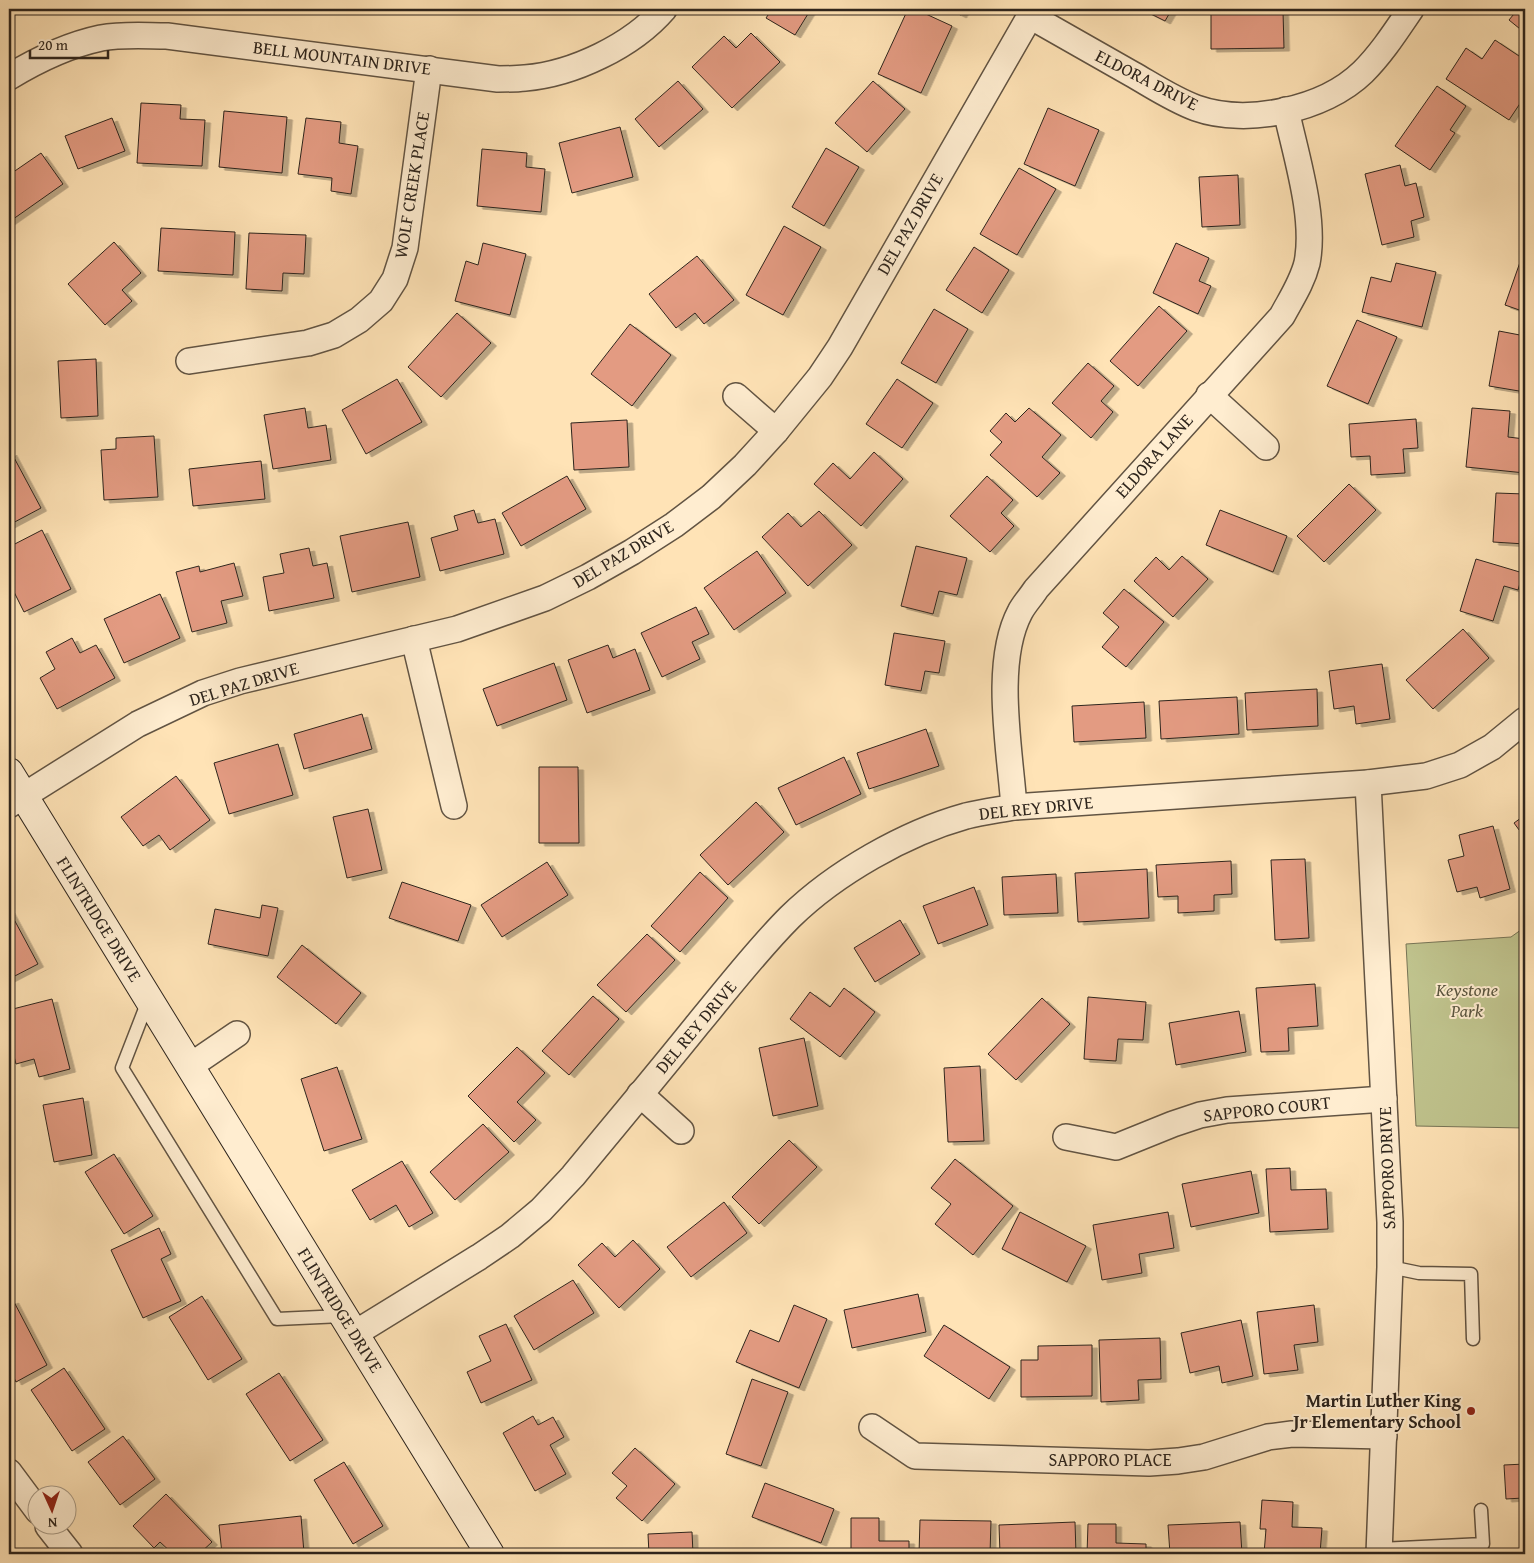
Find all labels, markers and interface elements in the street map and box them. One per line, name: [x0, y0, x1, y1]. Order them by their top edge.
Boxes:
scale bar: [30, 28, 108, 60]
street label: BELL MOUNTAIN DRIVE: [252, 33, 433, 82]
text: 20 m: [38, 34, 69, 55]
street label: ELDORA DRIVE: [1091, 42, 1204, 117]
street label: WOLF CREEK PLACE: [387, 110, 436, 260]
street label: DEL PAZ DRIVE: [869, 168, 950, 280]
street label: ELDORA LANE: [1108, 407, 1199, 504]
street label: DEL PAZ DRIVE: [567, 513, 678, 594]
street label: DEL PAZ DRIVE: [186, 654, 302, 713]
street label: DEL REY DRIVE: [977, 788, 1094, 827]
street label: FLINTRIDGE DRIVE: [50, 851, 149, 987]
street label: DEL REY DRIVE: [648, 974, 743, 1079]
park label: Keystone Park: [1435, 976, 1498, 1024]
street label: SAPPORO COURT: [1202, 1088, 1332, 1129]
street label: SAPPORO DRIVE: [1371, 1106, 1402, 1230]
street label: FLINTRIDGE DRIVE: [291, 1242, 390, 1378]
place label: Martin Luther King Jr Elementary School: [1290, 1387, 1462, 1435]
marker: Martin Luther King Jr Elementary School: [1465, 1405, 1477, 1417]
street label: SAPPORO PLACE: [1048, 1446, 1172, 1473]
north arrow: [28, 1486, 78, 1536]
text: N: [47, 1513, 58, 1533]

